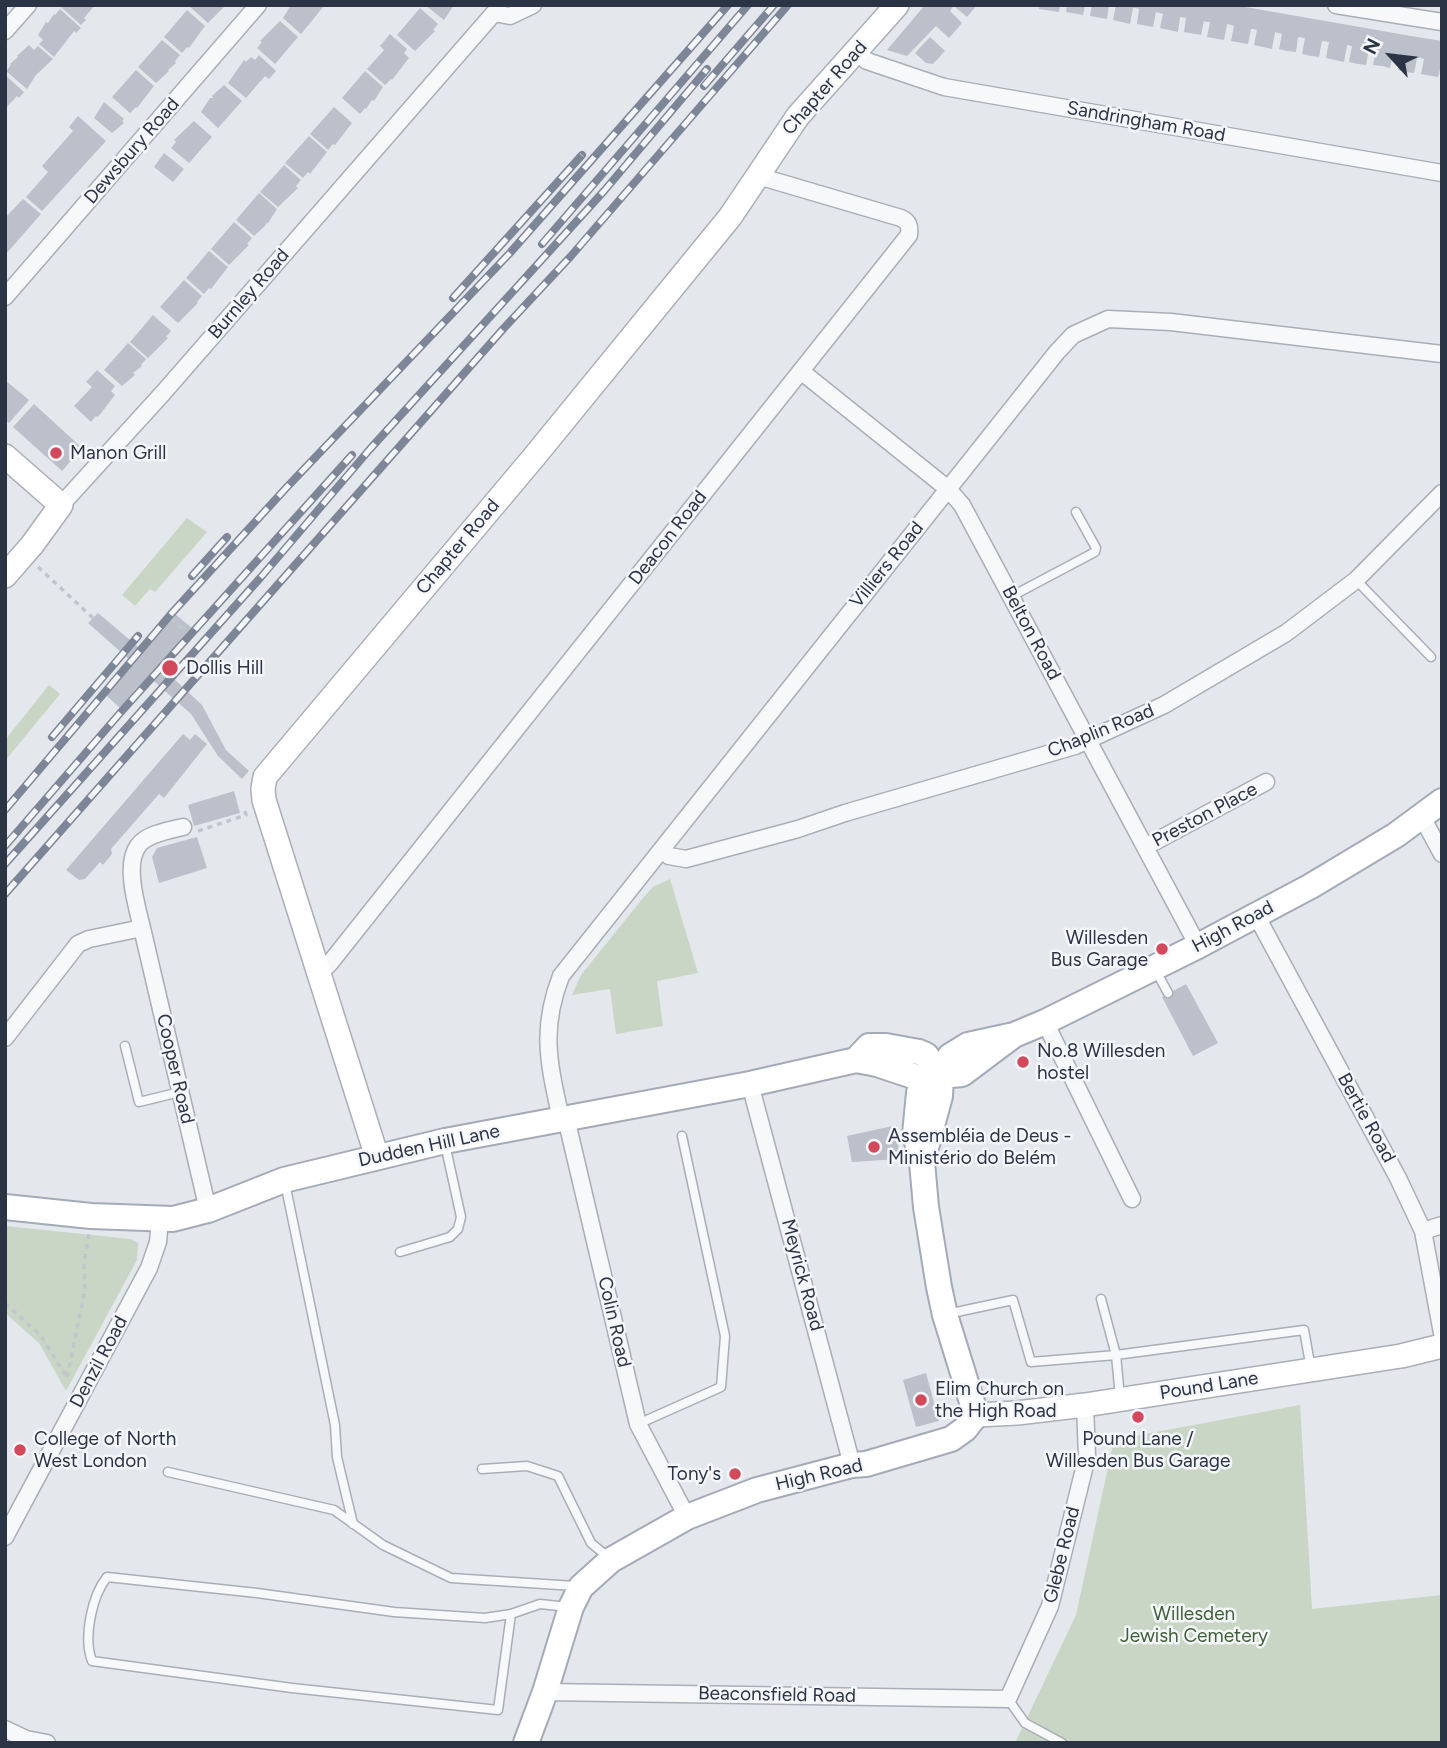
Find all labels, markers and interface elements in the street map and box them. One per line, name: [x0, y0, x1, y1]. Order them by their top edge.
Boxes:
north arrow: [1356, 21, 1426, 91]
text: N: [1358, 34, 1385, 58]
street label: Chapter Road: [778, 36, 872, 140]
street label: Dewsbury Road: [80, 93, 184, 209]
street label: Sandringham Road: [1065, 97, 1227, 147]
street label: Burnley Road: [204, 244, 294, 344]
place label: Manon Grill: [70, 442, 166, 464]
marker: Manon Grill: [48, 445, 64, 461]
street label: Deacon Road: [624, 486, 712, 590]
street label: Chapter Road: [411, 495, 505, 599]
street label: Villiers Road: [845, 517, 929, 613]
street label: Belton Road: [997, 582, 1065, 684]
place label: Dollis Hill: [186, 657, 263, 679]
marker: Dollis Hill: [160, 658, 180, 678]
street label: Chaplin Road: [1044, 699, 1158, 763]
street label: Preston Place: [1149, 778, 1261, 852]
street label: High Road: [1188, 896, 1278, 958]
place label: Willesden Bus Garage: [1050, 927, 1148, 971]
marker: Willesden Bus Garage: [1154, 941, 1170, 957]
street label: Cooper Road: [151, 1012, 199, 1126]
place label: No.8 Willesden hostel: [1037, 1040, 1165, 1084]
marker: No.8 Willesden hostel: [1015, 1054, 1031, 1070]
street label: Bertie Road: [1332, 1069, 1400, 1167]
street label: Dudden Hill Lane: [356, 1120, 502, 1172]
place label: Assembléia de Deus - Ministério do Belém: [888, 1125, 1071, 1169]
marker: Assembléia de Deus - Ministério do Belém: [866, 1139, 882, 1155]
street label: Meyrick Road: [776, 1217, 828, 1333]
street label: Colin Road: [593, 1274, 635, 1370]
street label: Denzil Road: [65, 1312, 133, 1412]
street label: Pound Lane: [1158, 1367, 1260, 1405]
place label: Elim Church on the High Road: [935, 1378, 1064, 1422]
marker: Elim Church on the High Road: [913, 1392, 929, 1408]
marker: Pound Lane / Willesden Bus Garage: [1130, 1409, 1146, 1425]
place label: College of North West London: [34, 1428, 176, 1472]
place label: Pound Lane / Willesden Bus Garage: [1046, 1428, 1230, 1472]
marker: College of North West London: [12, 1442, 28, 1458]
street label: High Road: [773, 1454, 865, 1496]
place label: Tony's: [668, 1463, 721, 1485]
marker: Tony's: [727, 1466, 743, 1482]
street label: Glebe Road: [1039, 1504, 1085, 1606]
park label: Willesden Jewish Cemetery: [1120, 1603, 1268, 1647]
street label: Beaconsfield Road: [698, 1682, 856, 1708]

